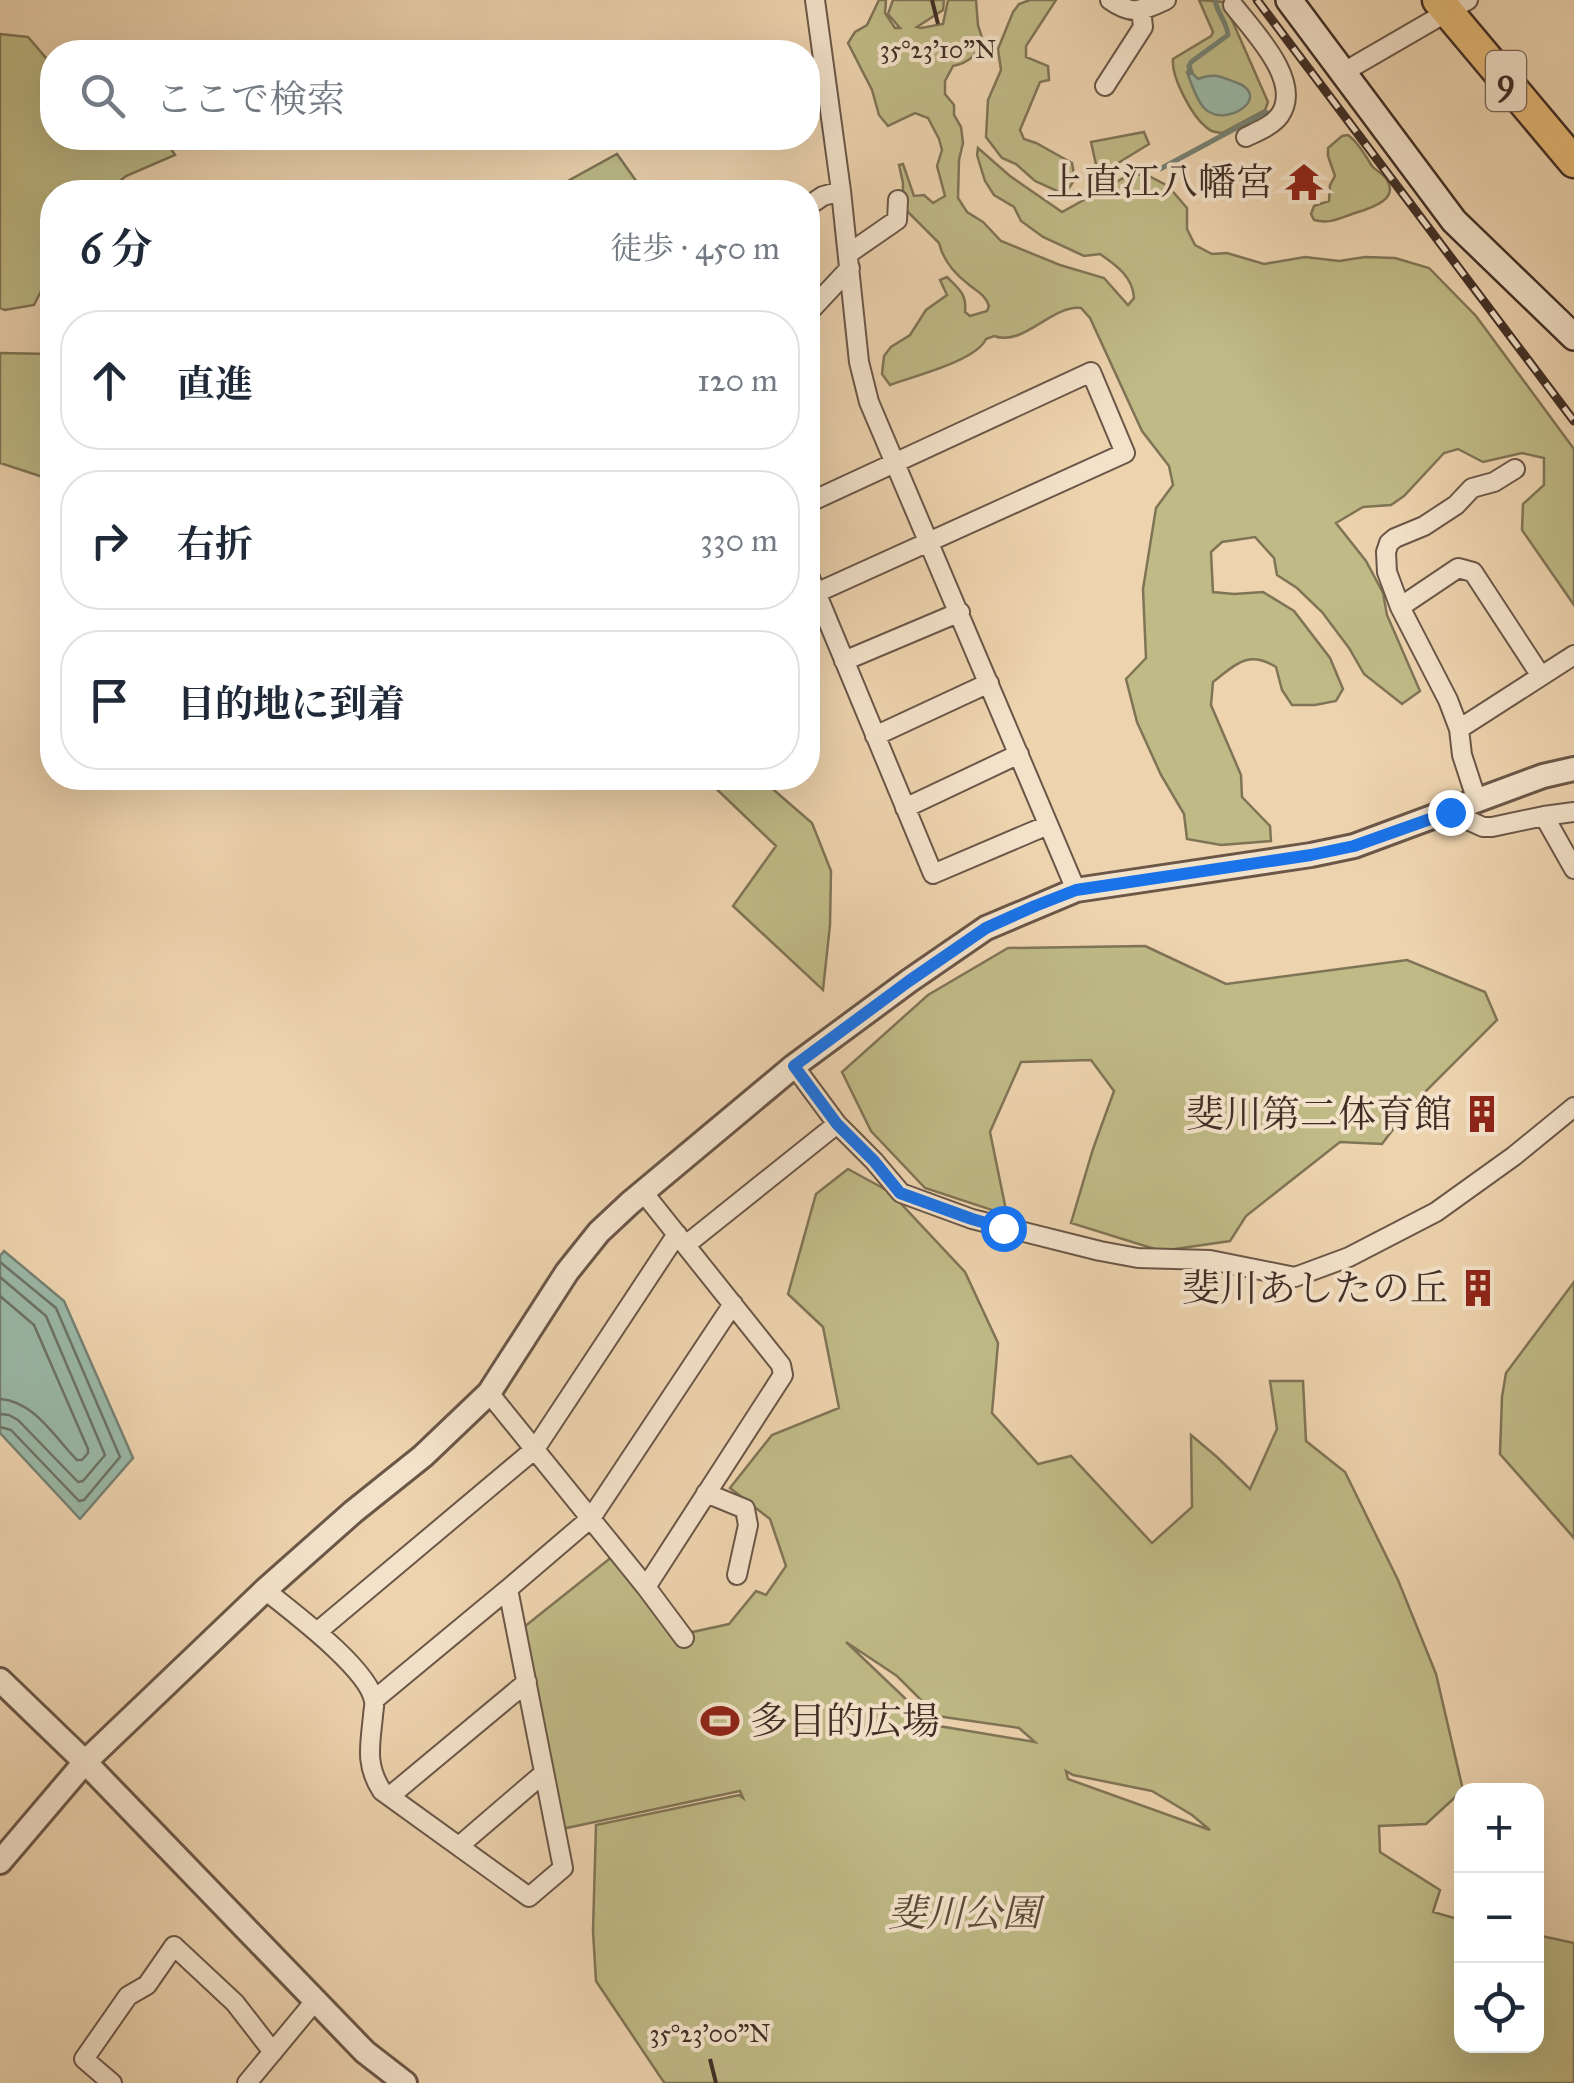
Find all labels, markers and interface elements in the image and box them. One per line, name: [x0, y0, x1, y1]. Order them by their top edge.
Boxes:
text: 35°23'10"N: [880, 34, 996, 65]
search box: [40, 40, 820, 150]
road number: 9: [1486, 51, 1526, 111]
icon: search: [75, 68, 130, 123]
text: ここで検索: [155, 76, 345, 122]
place label: 上直江八幡宮: [1046, 159, 1274, 205]
temple icon: 上直江八幡宮: [1283, 161, 1325, 203]
text: 6 分: [80, 223, 153, 275]
text: 徒歩 · 450 m: [610, 229, 780, 268]
icon: ahead: [82, 353, 137, 408]
text: 直進: [177, 361, 253, 407]
text: 120 m: [697, 361, 778, 400]
icon: right: [82, 513, 137, 568]
text: 右折: [177, 521, 253, 567]
text: 330 m: [700, 521, 778, 560]
icon: arrive: [82, 673, 137, 728]
text: 目的地に到着: [177, 681, 405, 727]
route end: [1428, 790, 1474, 836]
place label: 斐川第二体育館: [1186, 1091, 1452, 1137]
building icon: 斐川第二体育館: [1461, 1093, 1503, 1135]
route start: [981, 1206, 1027, 1252]
place label: 斐川あしたの丘: [1182, 1265, 1448, 1311]
building icon: 斐川あしたの丘: [1457, 1267, 1499, 1309]
place label: 多目的広場: [750, 1698, 940, 1744]
sports icon: 多目的広場: [699, 1700, 741, 1742]
map controls: [1454, 1783, 1544, 2053]
button: +: [1454, 1783, 1544, 1873]
button: −: [1454, 1873, 1544, 1963]
park label: 斐川公園: [888, 1890, 1046, 1936]
button: locate: [1454, 1963, 1544, 2053]
text: 35°23'00"N: [649, 2018, 771, 2049]

